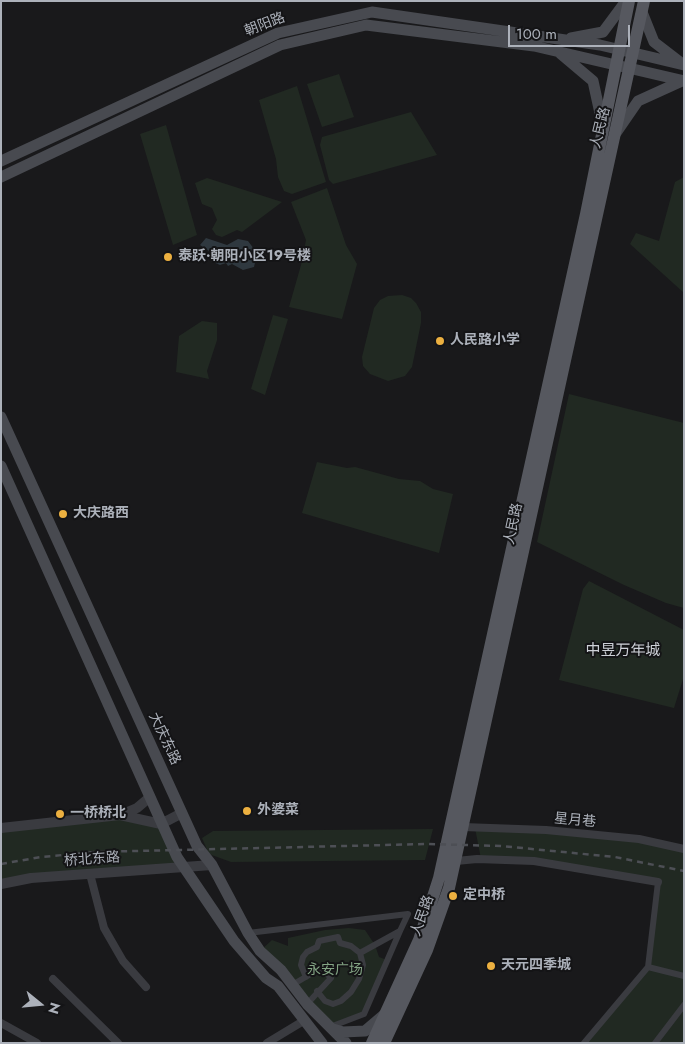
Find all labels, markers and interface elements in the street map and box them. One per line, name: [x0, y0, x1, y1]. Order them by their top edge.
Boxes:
street label: 朝阳路: [242, 10, 288, 40]
scale bar: [510, 15, 632, 47]
text: 100 m: [516, 23, 557, 45]
street label: 人民路: [588, 106, 614, 150]
place label: 泰跃·朝阳小区19号楼: [178, 249, 311, 265]
marker: 泰跃·朝阳小区19号楼: [162, 251, 174, 263]
place label: 人民路小学: [450, 333, 520, 349]
marker: 人民路小学: [434, 335, 446, 347]
street label: 人民路: [501, 502, 527, 546]
place label: 大庆路西: [73, 506, 129, 522]
marker: 大庆路西: [57, 508, 69, 520]
district label: 中昱万年城: [586, 642, 660, 660]
street label: 大庆东路: [145, 710, 183, 768]
place label: 外婆菜: [257, 803, 299, 819]
marker: 外婆菜: [241, 805, 253, 817]
place label: 一桥桥北: [70, 806, 126, 822]
marker: 一桥桥北: [54, 808, 66, 820]
street label: 星月巷: [553, 811, 597, 831]
street label: 桥北东路: [63, 850, 121, 870]
place label: 定中桥: [463, 888, 505, 904]
marker: 定中桥: [447, 890, 459, 902]
street label: 人民路: [408, 893, 438, 939]
place label: 天元四季城: [501, 958, 571, 974]
marker: 天元四季城: [485, 960, 497, 972]
park label: 永安广场: [307, 963, 363, 979]
north arrow: [15, 979, 65, 1029]
text: N: [43, 1000, 66, 1017]

